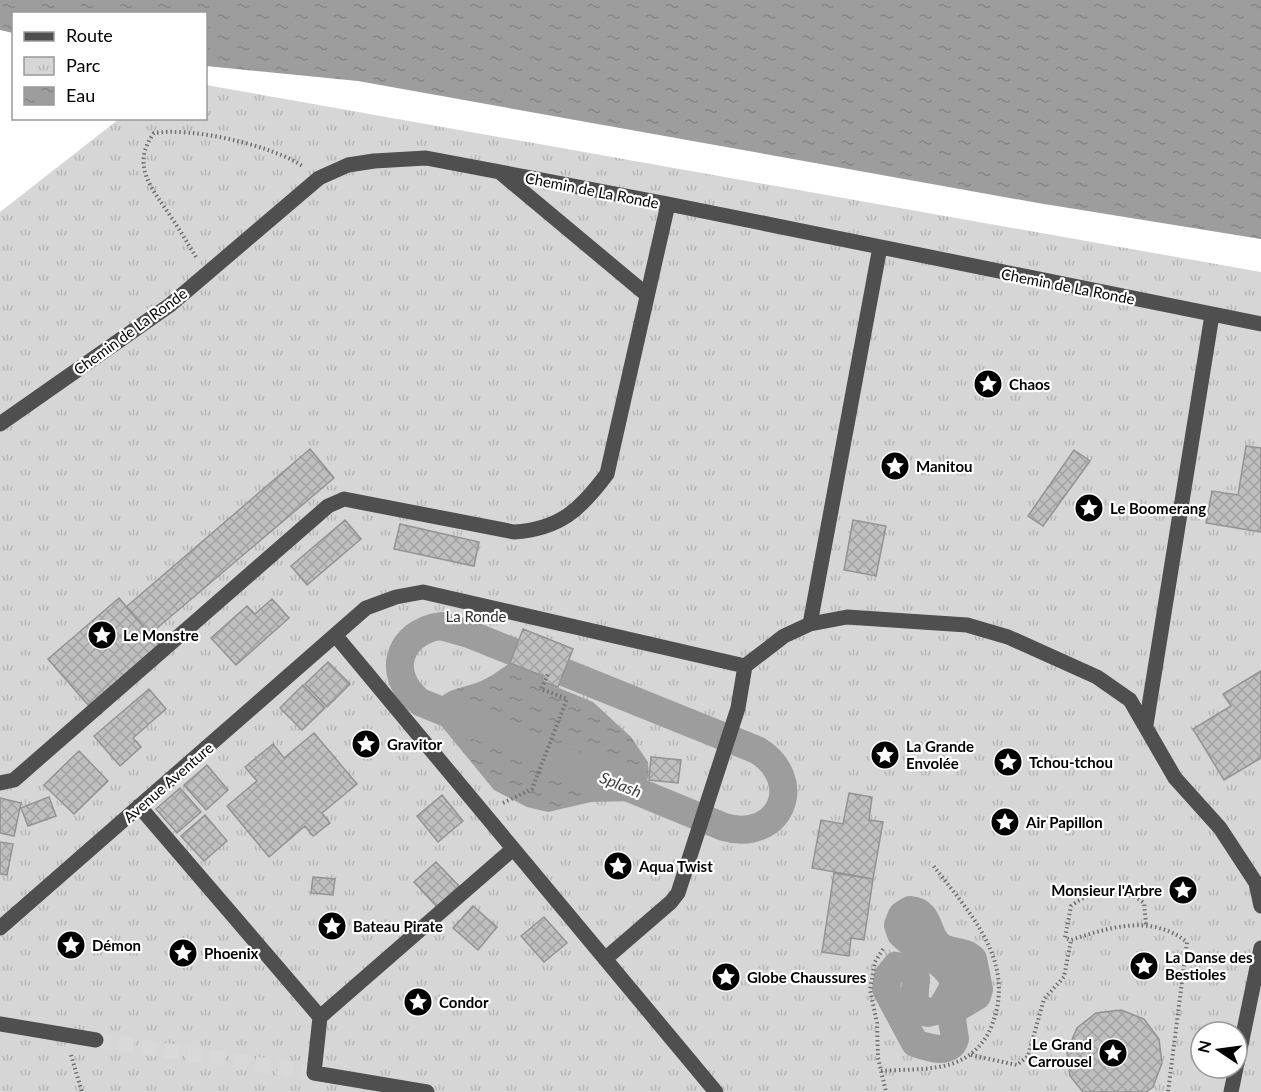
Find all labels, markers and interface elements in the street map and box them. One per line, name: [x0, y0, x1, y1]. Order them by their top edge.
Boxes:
legend: [12, 12, 207, 120]
text: Route: [66, 24, 113, 46]
text: Parc: [66, 54, 101, 76]
text: Eau: [66, 84, 95, 106]
street label: Chemin de La Ronde: [524, 168, 660, 212]
street label: Chemin de La Ronde: [1000, 264, 1136, 308]
street label: Chemin de La Ronde: [70, 284, 190, 378]
place icon: Chaos: [972, 368, 1004, 400]
place label: Chaos: [1009, 375, 1051, 393]
place icon: Manitou: [879, 450, 911, 482]
place label: Manitou: [916, 457, 972, 475]
place icon: Le Boomerang: [1073, 492, 1105, 524]
place label: Le Boomerang: [1110, 499, 1206, 517]
park label: La Ronde: [445, 607, 507, 625]
place icon: Le Monstre: [86, 619, 118, 651]
place label: Le Monstre: [123, 626, 199, 644]
place icon: Gravitor: [350, 728, 382, 760]
place label: Gravitor: [387, 735, 443, 753]
place label: La Grande Envolée: [906, 737, 974, 772]
street label: Avenue Aventure: [119, 738, 217, 826]
place icon: La Grande Envolée: [869, 739, 901, 771]
place icon: Tchou-tchou: [992, 746, 1024, 778]
place label: Tchou-tchou: [1029, 753, 1113, 771]
water label: Splash: [597, 767, 645, 801]
place icon: Air Papillon: [989, 806, 1021, 838]
place label: Air Papillon: [1025, 813, 1103, 831]
place icon: Aqua Twist: [602, 850, 634, 882]
place label: Aqua Twist: [638, 857, 713, 875]
place icon: Monsieur l'Arbre: [1167, 874, 1199, 906]
place label: Monsieur l'Arbre: [1051, 881, 1162, 899]
place icon: Bateau Pirate: [316, 910, 348, 942]
place label: Bateau Pirate: [353, 917, 443, 935]
place icon: Démon: [55, 929, 87, 961]
place label: Démon: [92, 936, 141, 954]
place icon: Phoenix: [167, 937, 199, 969]
place label: Phoenix: [204, 944, 259, 962]
place label: La Danse des Bestioles: [1165, 948, 1253, 983]
place icon: La Danse des Bestioles: [1128, 950, 1160, 982]
place icon: Globe Chaussures: [710, 961, 742, 993]
place label: Globe Chaussures: [747, 968, 867, 986]
place icon: Condor: [402, 986, 434, 1018]
place label: Condor: [439, 993, 489, 1011]
north arrow: [1189, 1020, 1249, 1080]
place label: Le Grand Carrousel: [1028, 1035, 1092, 1070]
place icon: Le Grand Carrousel: [1097, 1037, 1129, 1069]
text: N: [1193, 1038, 1215, 1055]

